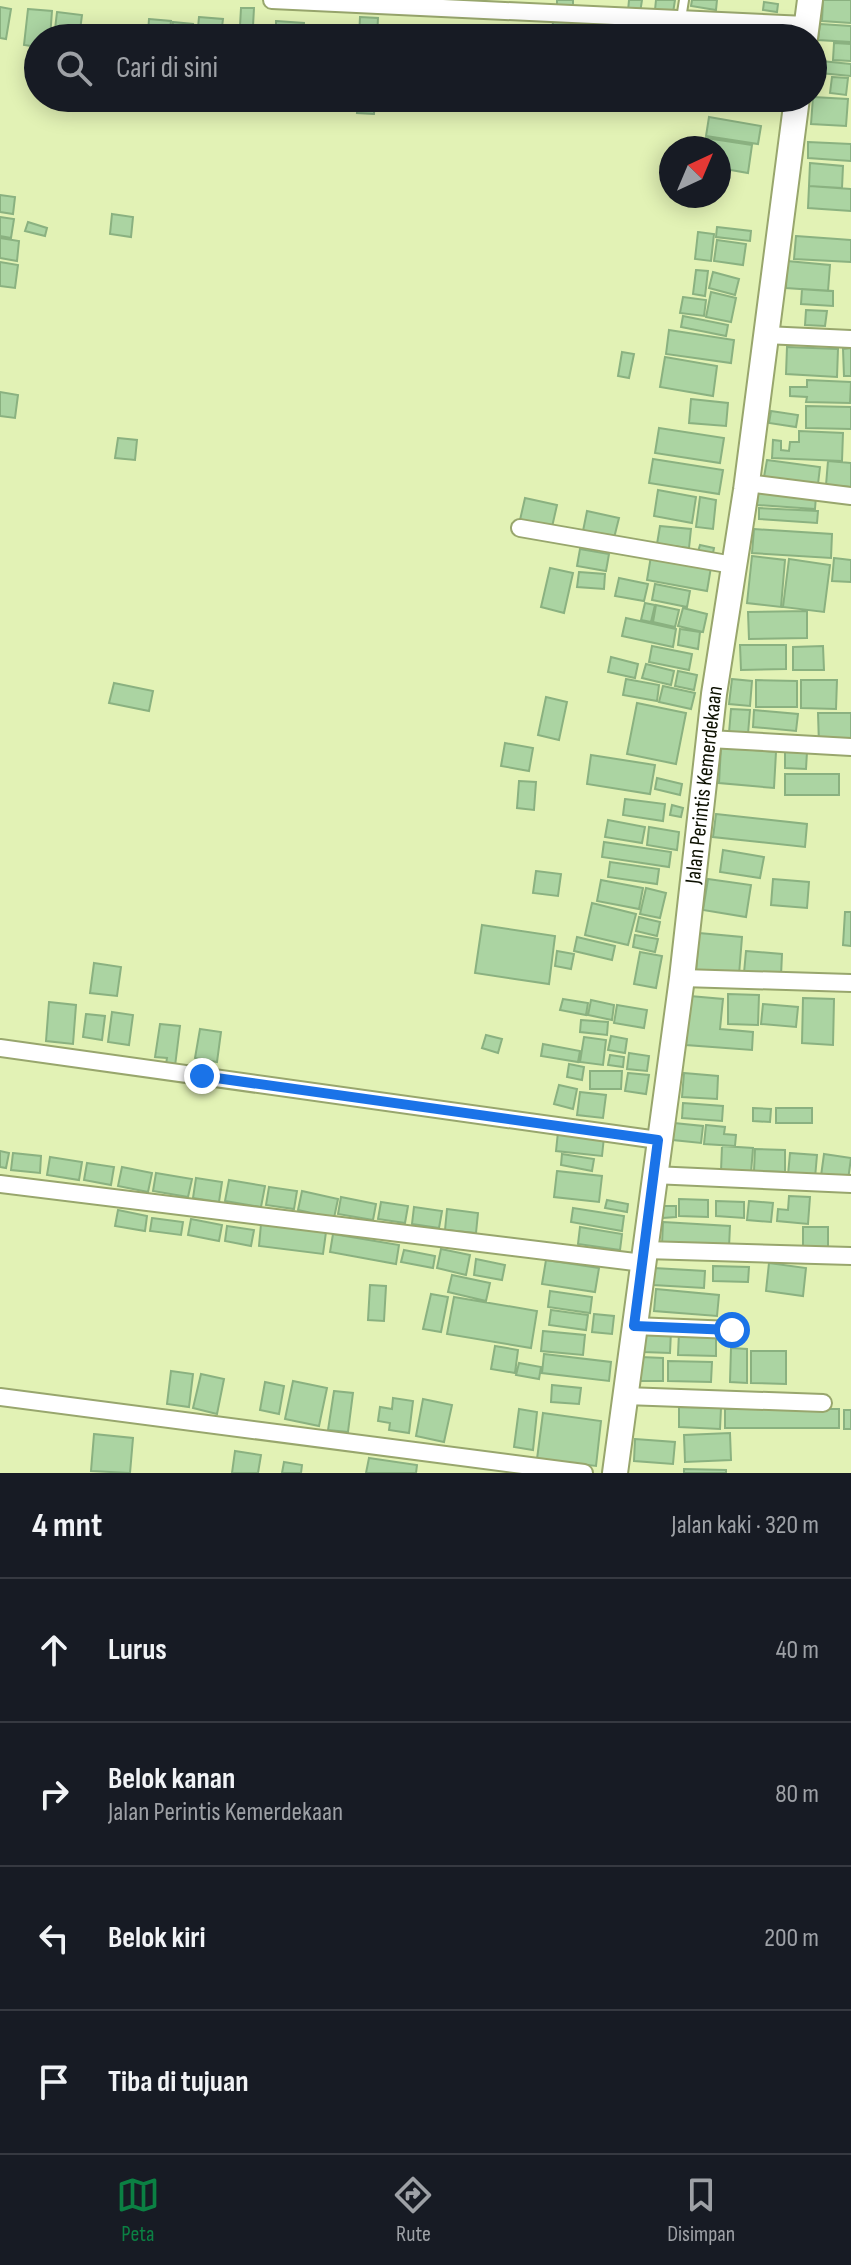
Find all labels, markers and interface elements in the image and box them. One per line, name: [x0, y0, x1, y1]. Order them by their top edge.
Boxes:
search box: [24, 24, 827, 112]
icon: search: [52, 46, 96, 90]
text: Cari di sini: [116, 50, 218, 86]
north arrow: [659, 136, 731, 208]
street label: Jalan Perintis Kemerdekaan: [679, 684, 729, 886]
route end: [184, 1058, 220, 1094]
route start: [714, 1312, 750, 1348]
text: 4 mnt: [32, 1505, 102, 1546]
text: Jalan kaki · 320 m: [671, 1510, 819, 1541]
icon: ahead: [32, 1628, 76, 1672]
text: Lurus: [108, 1632, 167, 1668]
text: 40 m: [776, 1635, 819, 1666]
text: Belok kanan: [108, 1761, 235, 1797]
icon: right: [32, 1772, 76, 1816]
text: 80 m: [775, 1779, 819, 1810]
text: Jalan Perintis Kemerdekaan: [108, 1797, 343, 1828]
icon: left: [32, 1916, 76, 1960]
text: Belok kiri: [108, 1920, 206, 1956]
text: 200 m: [764, 1923, 819, 1954]
icon: arrive: [32, 2060, 76, 2104]
text: Tiba di tujuan: [108, 2064, 249, 2100]
tab: Peta: [116, 2173, 160, 2248]
tab: Rute: [391, 2173, 435, 2248]
tab: Disimpan: [667, 2173, 735, 2248]

